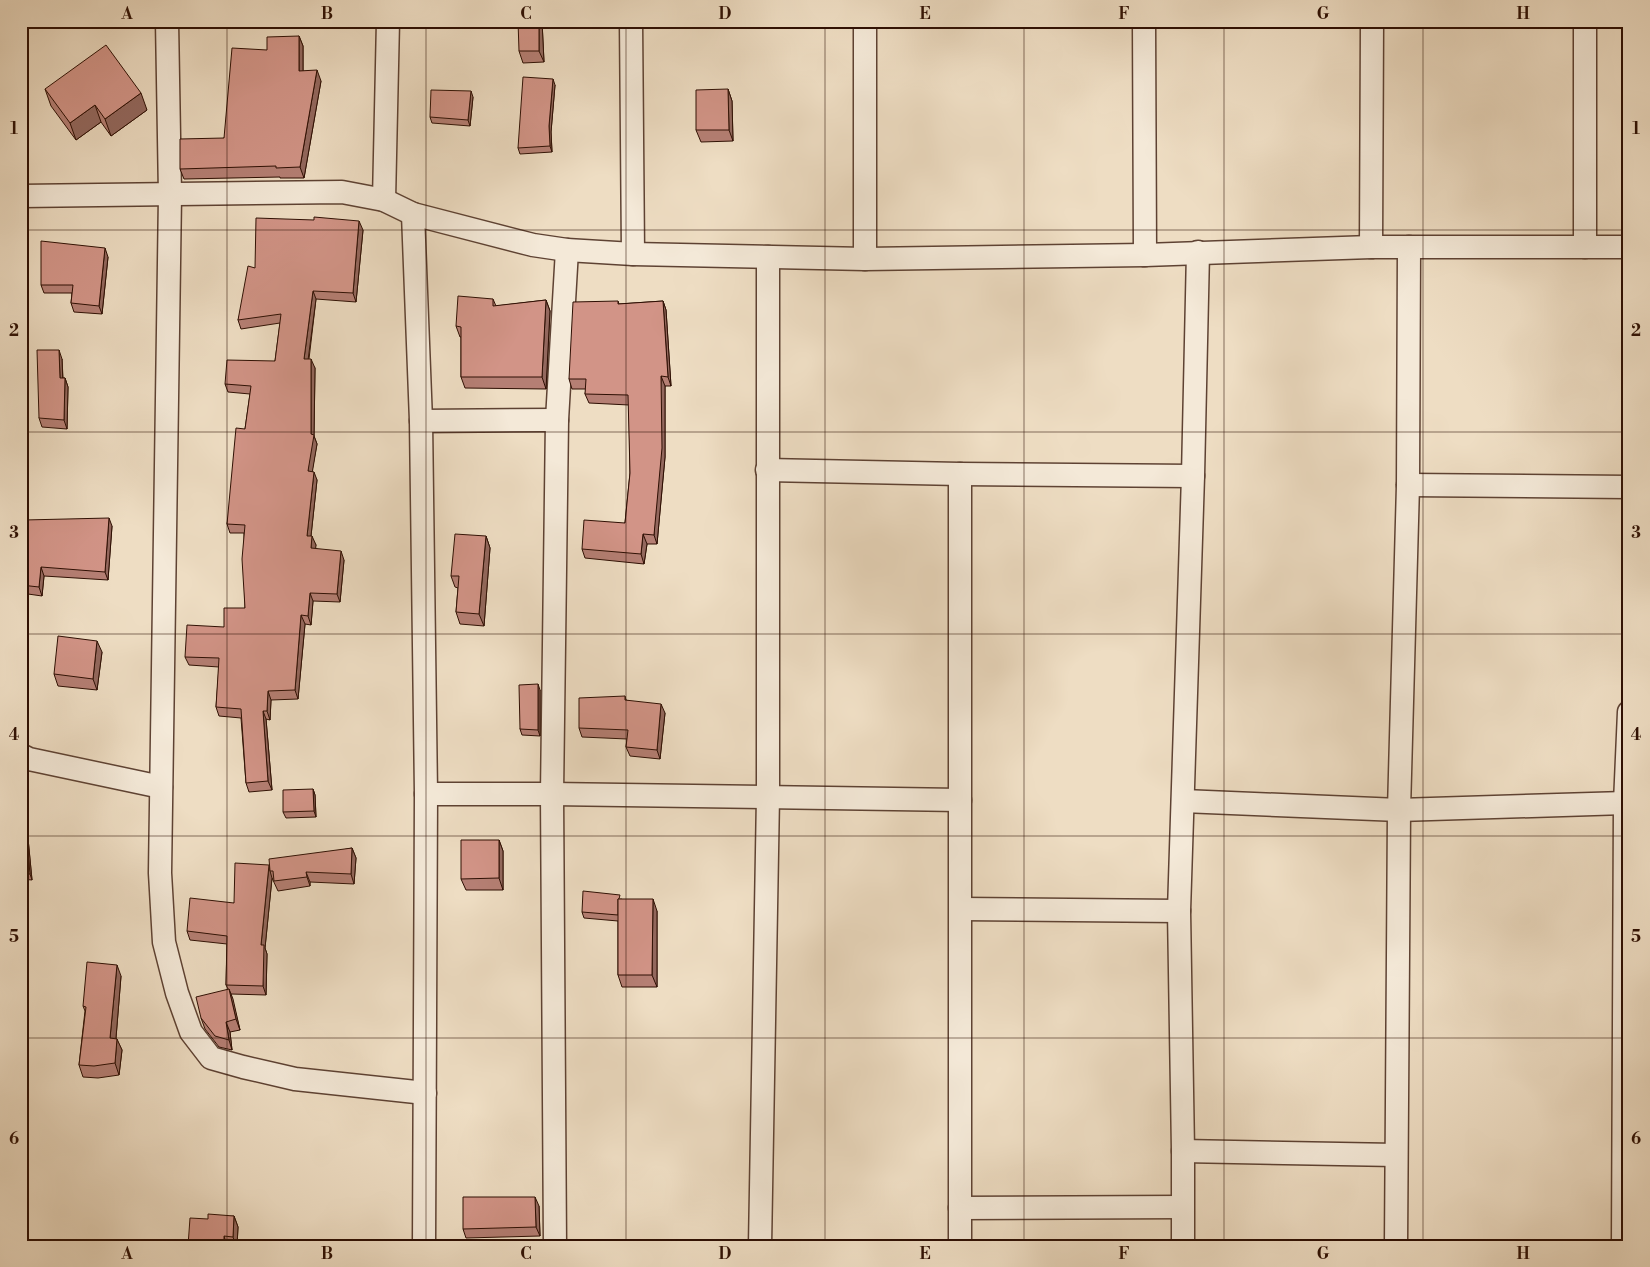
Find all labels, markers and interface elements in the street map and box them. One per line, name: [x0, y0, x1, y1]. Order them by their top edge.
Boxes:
text: A: [120, 4, 133, 24]
text: B: [321, 4, 333, 24]
text: C: [520, 4, 532, 24]
text: D: [719, 4, 732, 24]
text: E: [919, 4, 931, 24]
text: F: [1118, 4, 1130, 24]
text: G: [1317, 4, 1330, 24]
text: H: [1516, 4, 1530, 24]
text: 1: [10, 119, 18, 139]
text: 1: [1632, 119, 1640, 139]
text: 2: [9, 321, 19, 341]
text: 2: [1631, 321, 1641, 341]
text: 3: [9, 523, 19, 543]
text: 3: [1631, 523, 1641, 543]
text: 4: [9, 725, 20, 745]
text: 4: [1631, 725, 1642, 745]
text: 5: [9, 927, 19, 947]
text: 5: [1631, 927, 1641, 947]
text: 6: [9, 1129, 19, 1149]
text: 6: [1631, 1129, 1641, 1149]
text: A: [120, 1244, 133, 1264]
text: B: [321, 1244, 333, 1264]
text: C: [520, 1244, 532, 1264]
text: D: [719, 1244, 732, 1264]
text: E: [919, 1244, 931, 1264]
text: F: [1118, 1244, 1130, 1264]
text: G: [1317, 1244, 1330, 1264]
text: H: [1516, 1244, 1530, 1264]

